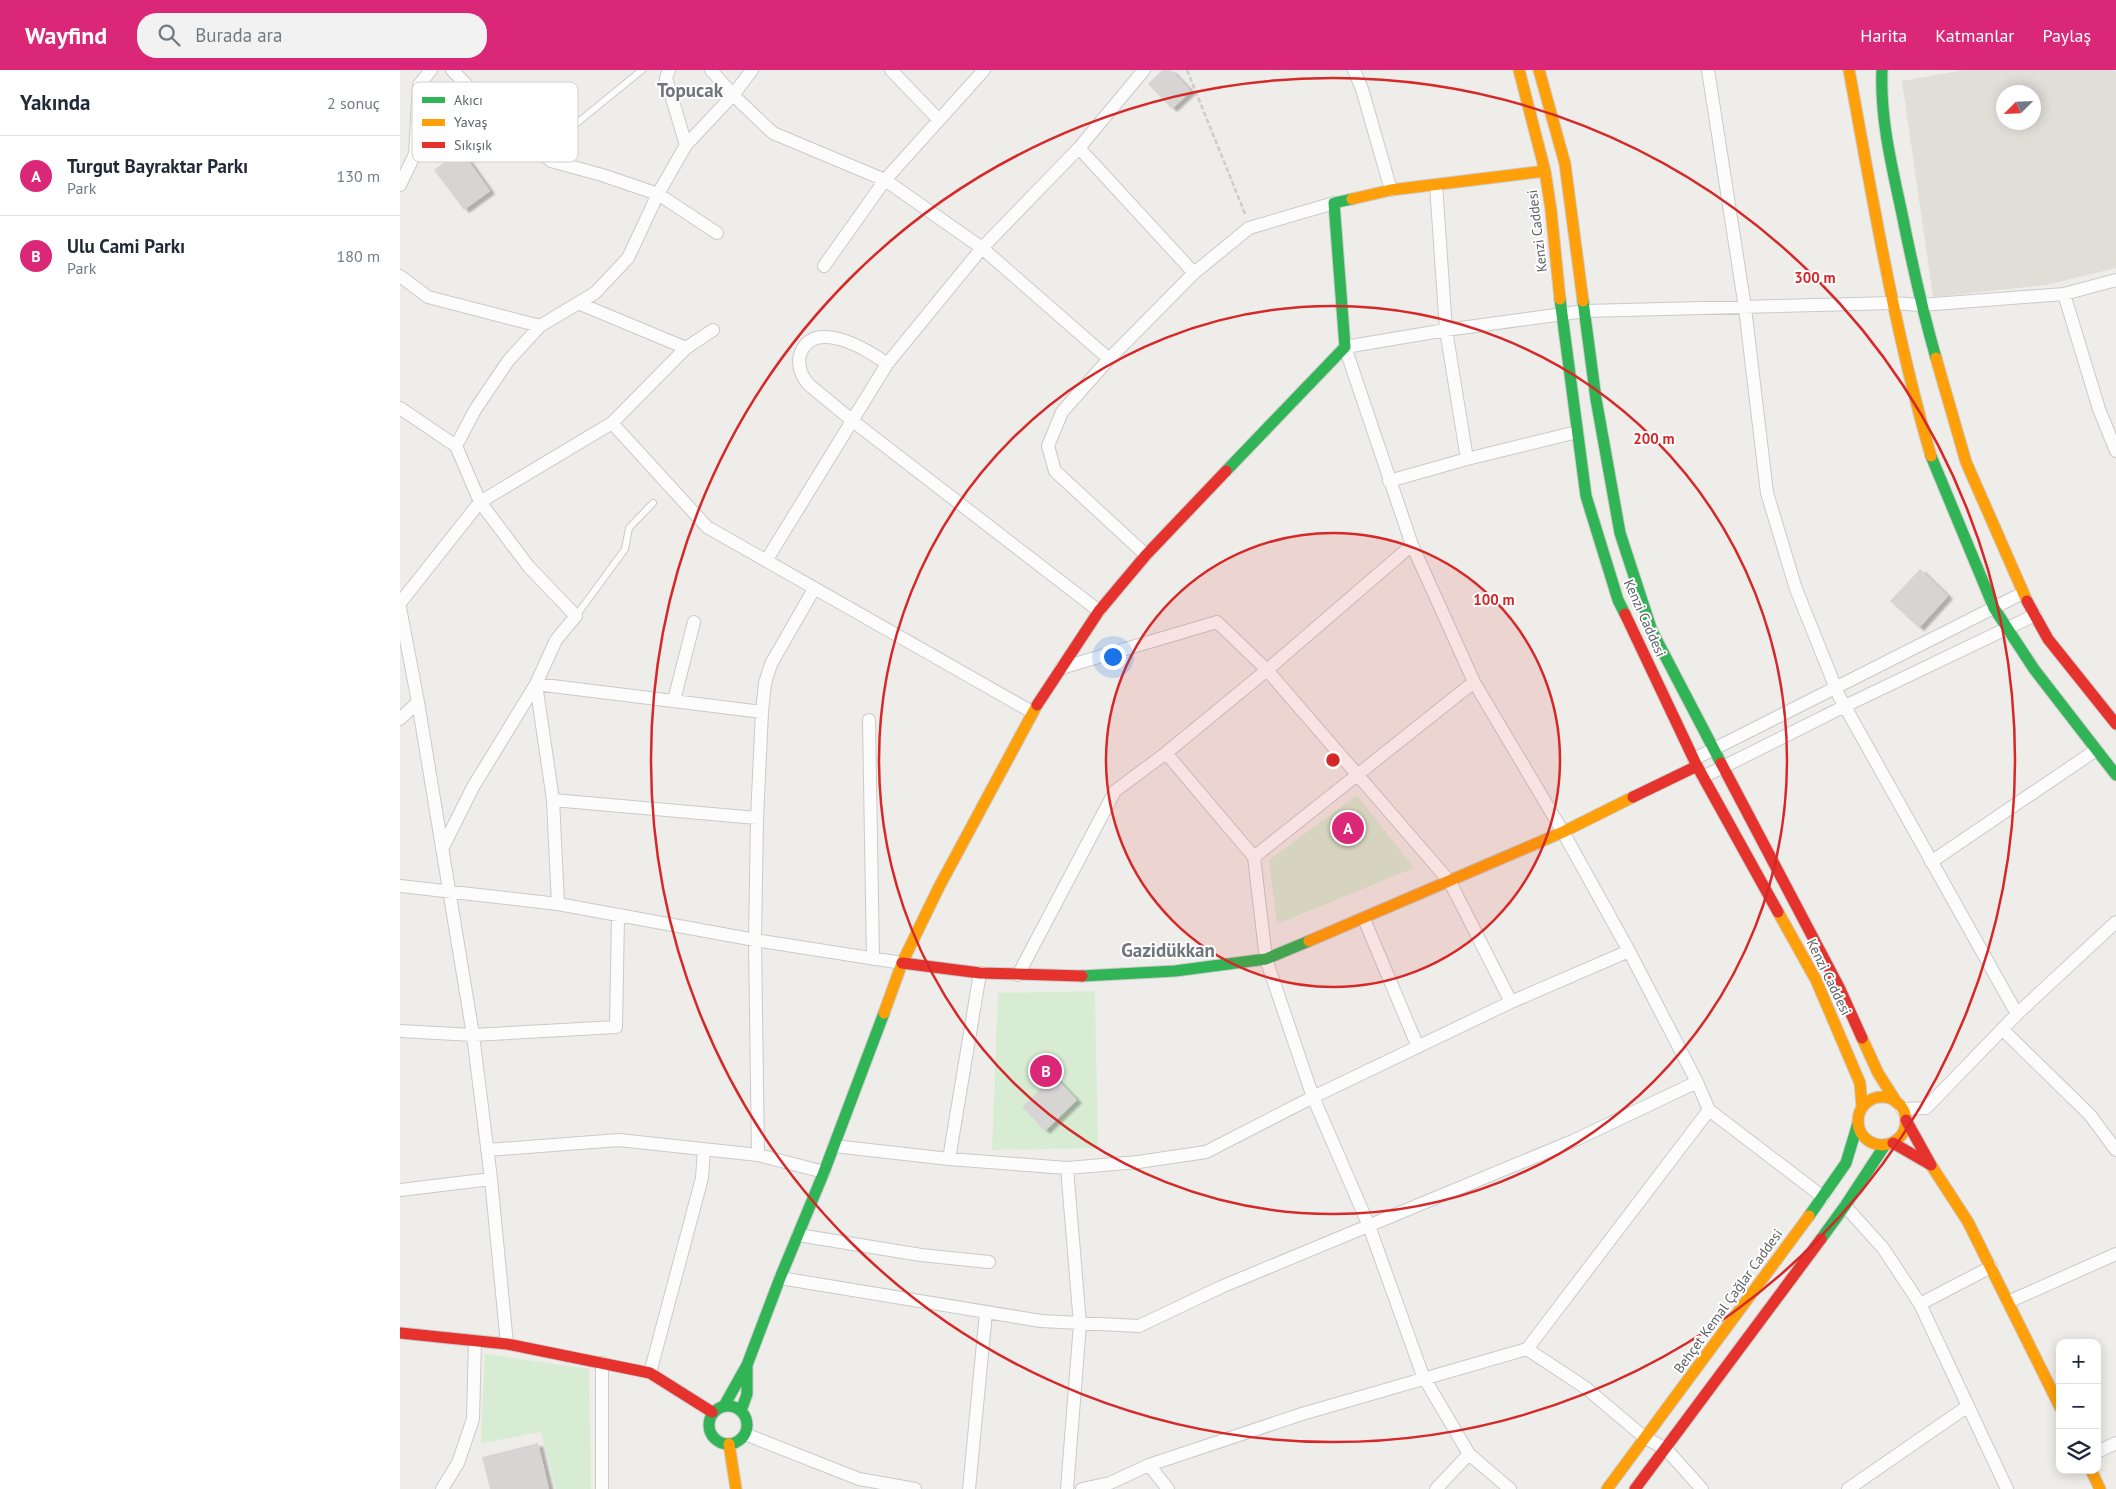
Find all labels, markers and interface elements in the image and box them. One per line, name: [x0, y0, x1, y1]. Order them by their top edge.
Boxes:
search box: [137, 13, 487, 58]
text: Wayfind: [25, 20, 107, 51]
icon: search: [155, 21, 183, 49]
text: Burada ara: [195, 23, 282, 47]
text: Harita: [1860, 24, 1907, 47]
text: Katmanlar: [1935, 24, 2014, 47]
text: Paylaş: [2042, 24, 2091, 47]
district label: Topucak: [657, 78, 724, 102]
legend: [412, 82, 578, 162]
north arrow: [1996, 85, 2041, 130]
text: Yakında: [20, 89, 90, 116]
text: Akıcı: [454, 91, 483, 109]
text: 2 sonuç: [327, 93, 380, 113]
text: Yavaş: [454, 113, 487, 131]
text: Sıkışık: [454, 136, 492, 154]
text: Turgut Bayraktar Parkı: [67, 154, 248, 178]
text: A: [31, 166, 41, 186]
text: 130 m: [337, 166, 380, 186]
text: Park: [67, 178, 96, 198]
street label: Kenzi Caddesi: [1523, 189, 1551, 273]
text: Ulu Cami Parkı: [67, 234, 185, 258]
text: B: [31, 246, 41, 266]
text: 180 m: [337, 246, 380, 266]
text: Park: [67, 258, 96, 278]
text: 300 m: [1794, 268, 1836, 287]
text: 200 m: [1633, 429, 1675, 448]
street label: Kenzi Caddesi: [1620, 576, 1670, 660]
text: 100 m: [1473, 590, 1515, 609]
your location: [1100, 644, 1126, 670]
centre of rings: [1324, 751, 1342, 769]
pin: A: [1332, 809, 1364, 847]
street label: Kenzi Caddesi: [1803, 936, 1855, 1018]
district label: Gazidükkan: [1121, 938, 1215, 962]
pin: B: [1030, 1052, 1062, 1090]
street label: Behçet Kemal Çağlar Caddesi: [1670, 1225, 1786, 1377]
map controls: [2056, 1339, 2101, 1474]
button: +: [2056, 1339, 2101, 1384]
button: −: [2056, 1384, 2101, 1429]
button: layers: [2056, 1429, 2101, 1474]

